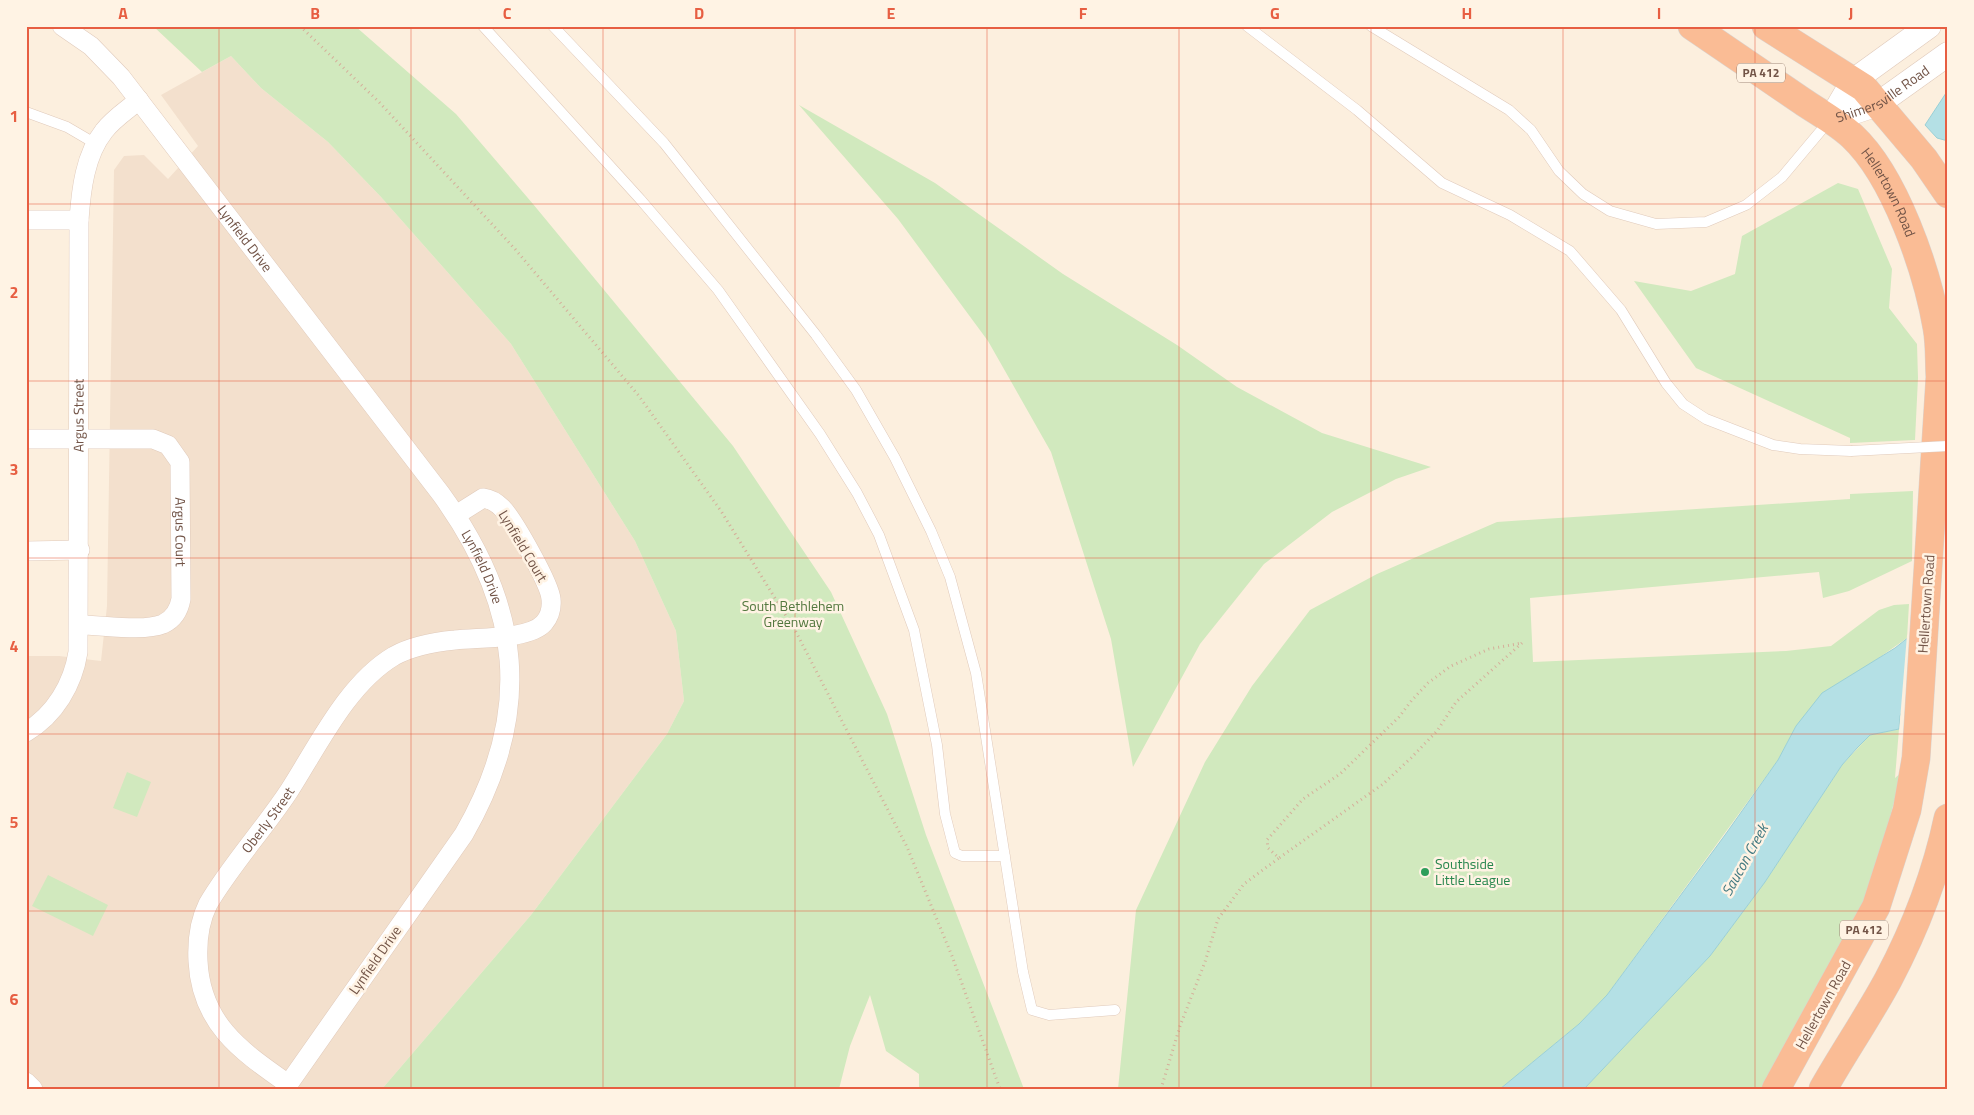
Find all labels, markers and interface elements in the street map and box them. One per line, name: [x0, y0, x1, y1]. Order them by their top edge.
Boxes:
text: A: [118, 1, 128, 25]
text: B: [310, 1, 320, 25]
text: C: [503, 1, 512, 25]
text: D: [694, 1, 704, 25]
text: E: [887, 1, 896, 25]
text: F: [1079, 1, 1088, 25]
text: G: [1270, 1, 1280, 25]
text: H: [1462, 1, 1472, 25]
text: I: [1657, 1, 1661, 25]
text: J: [1849, 1, 1853, 25]
street label: Shimersville Road: [1833, 60, 1933, 127]
road number: PA 412: [1737, 64, 1785, 82]
text: 1: [10, 104, 18, 128]
street label: Hellertown Road: [1857, 143, 1921, 240]
street label: Lynfield Drive: [213, 200, 278, 276]
text: 2: [10, 280, 18, 304]
street label: Argus Street: [67, 379, 89, 452]
text: 3: [10, 457, 18, 481]
street label: Argus Court: [170, 497, 192, 567]
street label: Lynfield Court: [494, 506, 553, 586]
street label: Lynfield Drive: [457, 525, 509, 606]
street label: Hellertown Road: [1912, 554, 1939, 654]
park label: South Bethlehem Greenway: [742, 595, 844, 632]
text: 4: [10, 634, 19, 658]
street label: Oberly Street: [236, 782, 299, 857]
text: 5: [10, 810, 19, 834]
water label: Saucon Creek: [1715, 818, 1775, 900]
place label: Southside Little League: [1435, 853, 1510, 890]
marker: Southside Little League: [1419, 866, 1431, 878]
road number: PA 412: [1840, 920, 1888, 940]
street label: Lynfield Drive: [343, 921, 406, 998]
street label: Hellertown Road: [1789, 957, 1856, 1053]
text: 6: [10, 987, 19, 1011]

